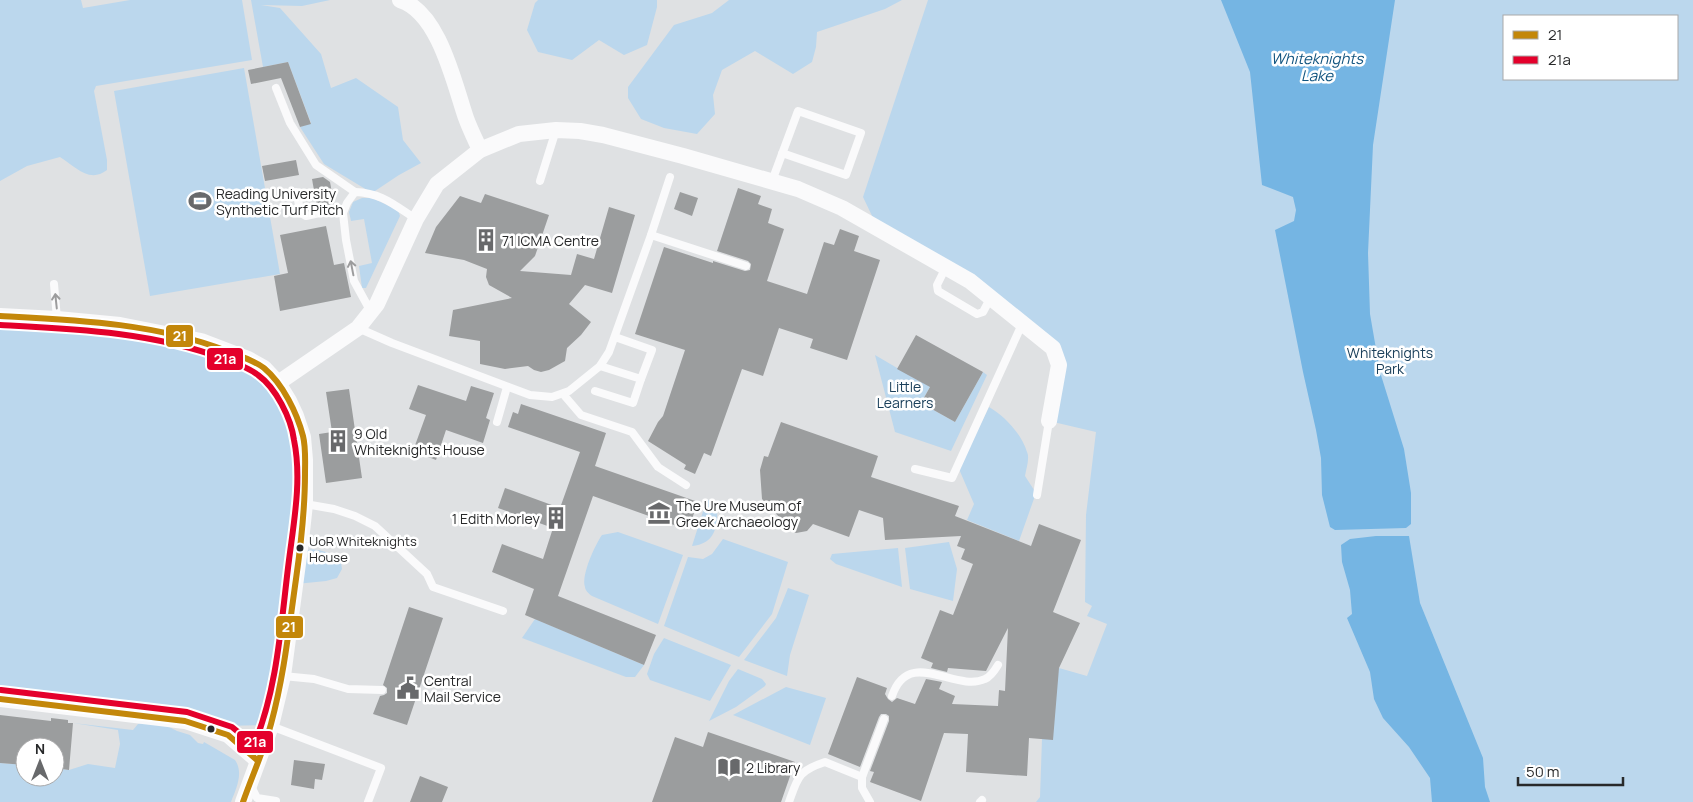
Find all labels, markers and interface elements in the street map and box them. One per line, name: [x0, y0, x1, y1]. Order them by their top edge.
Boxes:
legend: [1503, 15, 1678, 80]
text: 21: [1548, 24, 1562, 45]
water label: Whiteknights Lake: [1271, 48, 1364, 86]
text: 21a: [1548, 49, 1571, 70]
place label: Reading University Synthetic Turf Pitch: [216, 184, 344, 219]
sports icon: Reading University Synthetic Turf Pitch: [187, 188, 213, 214]
building icon: 71 ICMA Centre: [473, 227, 499, 253]
place label: 71 ICMA Centre: [502, 231, 599, 250]
one-way arrow: [346, 260, 356, 276]
one-way arrow: [51, 294, 61, 310]
line badge: 21: [165, 324, 194, 348]
text: 21: [173, 326, 187, 345]
park label: Whiteknights Park: [1347, 343, 1433, 378]
line badge: 21a: [206, 347, 244, 371]
text: 21a: [214, 349, 236, 368]
park label: Little Learners: [877, 377, 933, 412]
place label: 9 Old Whiteknights House: [354, 424, 485, 459]
building icon: 9 Old Whiteknights House: [325, 428, 351, 454]
place label: The Ure Museum of Greek Archaeology: [676, 496, 801, 531]
museum icon: The Ure Museum of Greek Archaeology: [646, 500, 672, 526]
building icon: 1 Edith Morley: [543, 505, 569, 531]
place label: 1 Edith Morley: [452, 509, 541, 528]
place label: UoR Whiteknights House: [309, 532, 417, 566]
marker: UoR Whiteknights House: [295, 543, 305, 553]
line badge: 21: [275, 615, 304, 639]
text: 21: [282, 617, 296, 636]
place label: Central Mail Service: [424, 671, 501, 706]
public building icon: Central Mail Service: [395, 675, 421, 701]
unlabelled marker: [206, 724, 216, 734]
line badge: 21a: [236, 730, 274, 754]
text: 21a: [244, 732, 266, 751]
north arrow: [15, 737, 65, 787]
text: N: [35, 739, 45, 758]
library icon: 2 Library: [716, 754, 742, 780]
scale bar: [1518, 754, 1623, 786]
place label: 2 Library: [746, 758, 801, 777]
text: 50 m: [1526, 761, 1560, 782]

